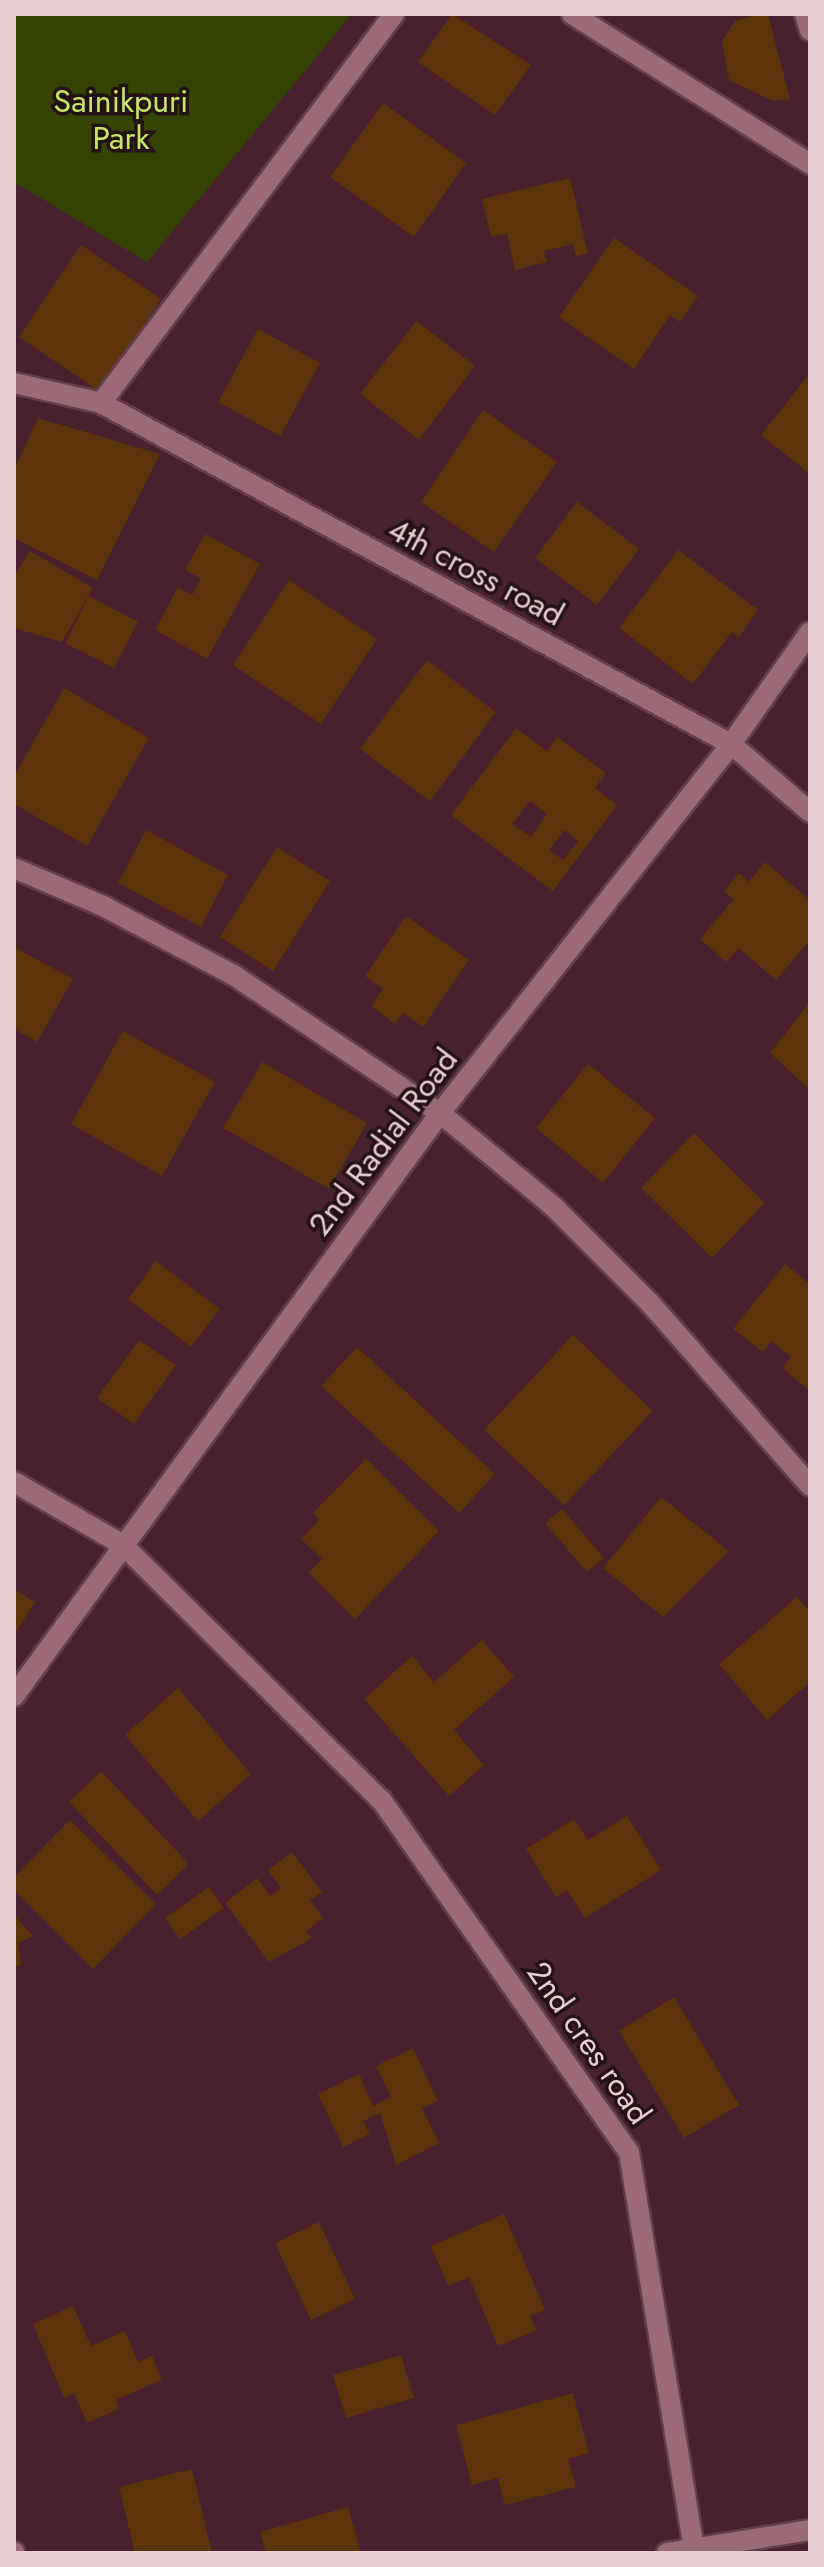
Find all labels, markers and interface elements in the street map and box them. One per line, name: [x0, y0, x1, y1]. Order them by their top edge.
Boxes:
park label: Sainikpuri Park: [54, 83, 188, 158]
street label: 4th cross road: [382, 510, 570, 634]
street label: 2nd Radial Road: [300, 1041, 466, 1243]
street label: 2nd cres road: [519, 1954, 659, 2132]

